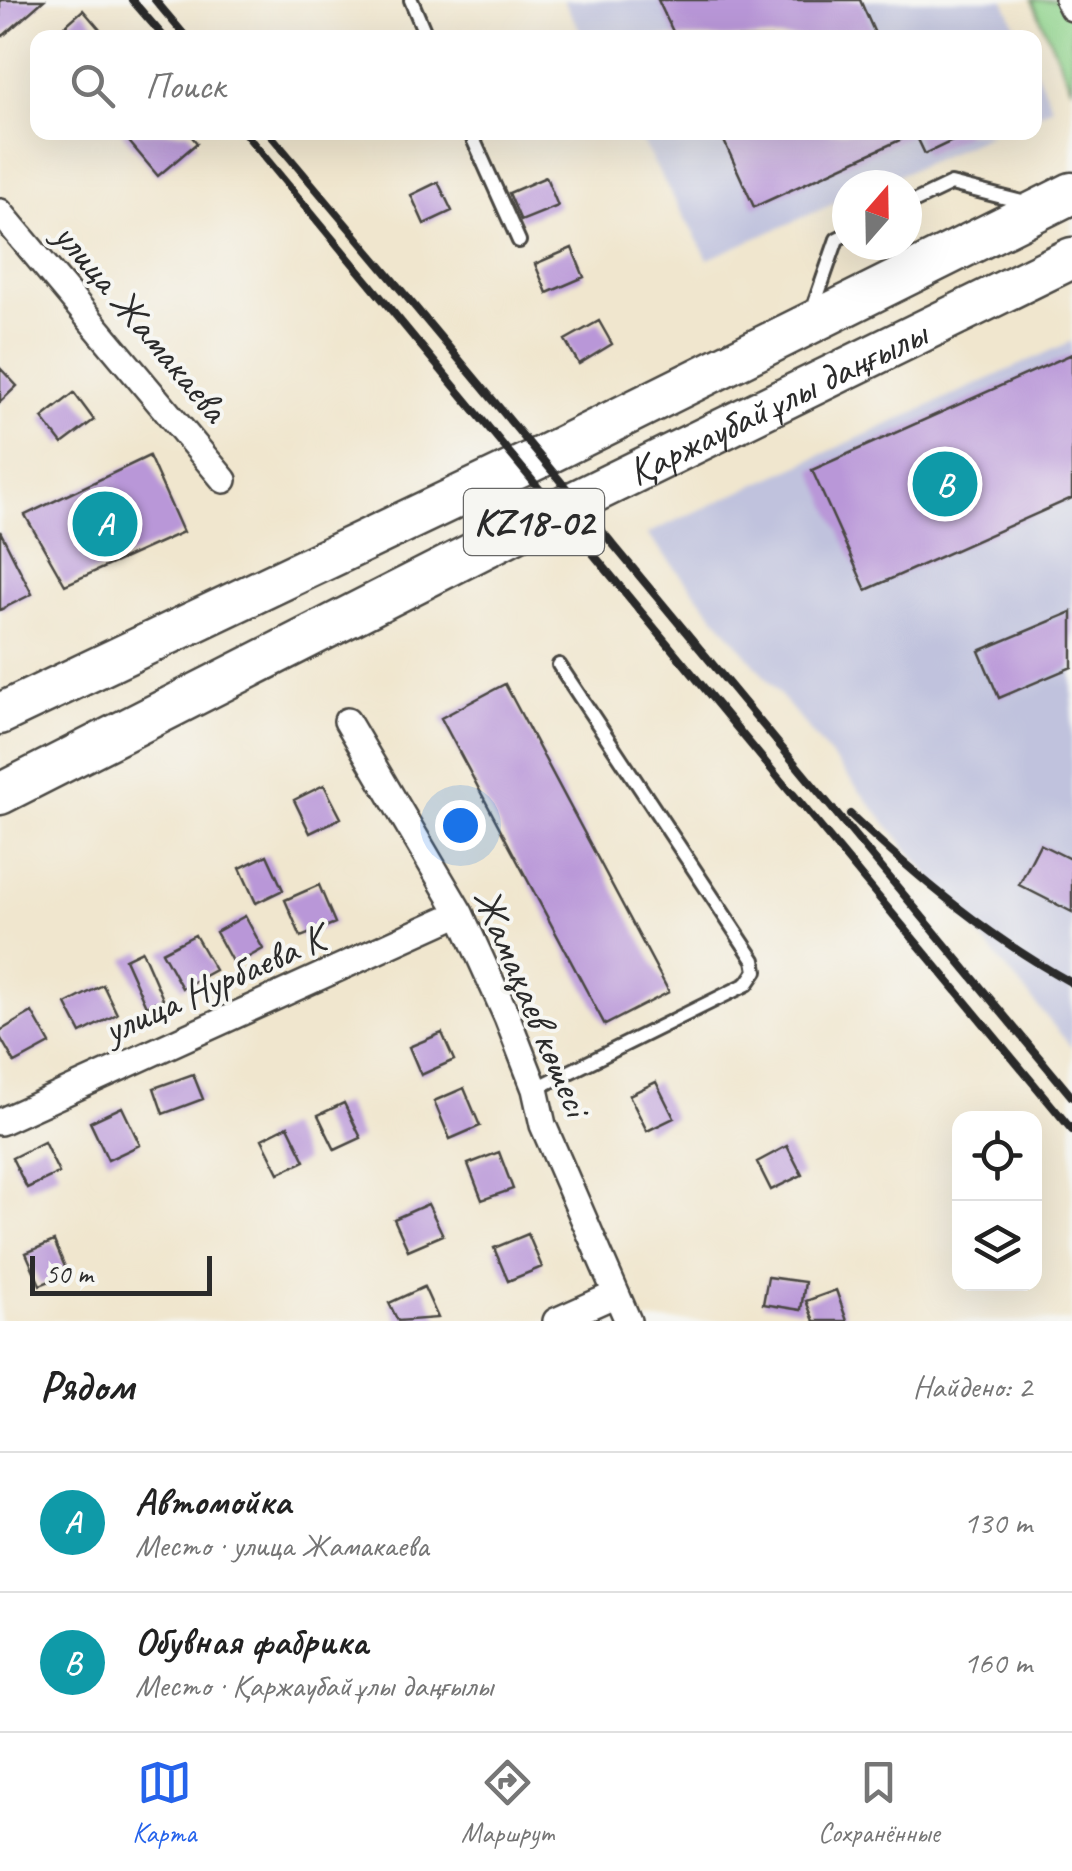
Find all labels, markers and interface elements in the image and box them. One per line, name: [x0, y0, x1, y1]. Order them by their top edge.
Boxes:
search box: [30, 30, 1042, 140]
icon: search: [65, 58, 120, 113]
text: Поиск: [145, 62, 225, 109]
north arrow: [832, 170, 922, 260]
street label: улица Жамакаева: [42, 210, 241, 434]
street label: Қаржаубайұлы даңғылы: [619, 307, 937, 497]
pin: B: [912, 446, 978, 522]
pin: A: [72, 486, 138, 562]
road number: KZ18-02: [464, 489, 604, 555]
your location: [435, 800, 486, 851]
street label: Жамақаев көшесі: [462, 881, 604, 1128]
street label: улица Нурбаева К: [94, 910, 340, 1056]
map controls: [952, 1111, 1042, 1291]
button: locate: [952, 1111, 1042, 1201]
button: layers: [952, 1201, 1042, 1291]
scale bar: [30, 1251, 212, 1296]
text: 50 m: [45, 1256, 93, 1291]
text: Рядом: [40, 1360, 134, 1413]
text: Найдено: 2: [913, 1366, 1032, 1407]
text: Автомойка: [135, 1478, 291, 1525]
text: A: [64, 1502, 81, 1543]
text: 130 m: [963, 1502, 1032, 1543]
text: Место · улица Жамакаева: [135, 1525, 429, 1566]
text: Обувная фабрика: [135, 1618, 368, 1665]
text: B: [64, 1642, 81, 1683]
text: 160 m: [963, 1642, 1032, 1683]
text: Место · Қаржаубайұлы даңғылы: [135, 1665, 493, 1706]
tab: Карта: [132, 1755, 196, 1850]
tab: Маршрут: [461, 1755, 553, 1850]
tab: Сохранённые: [818, 1755, 940, 1850]

